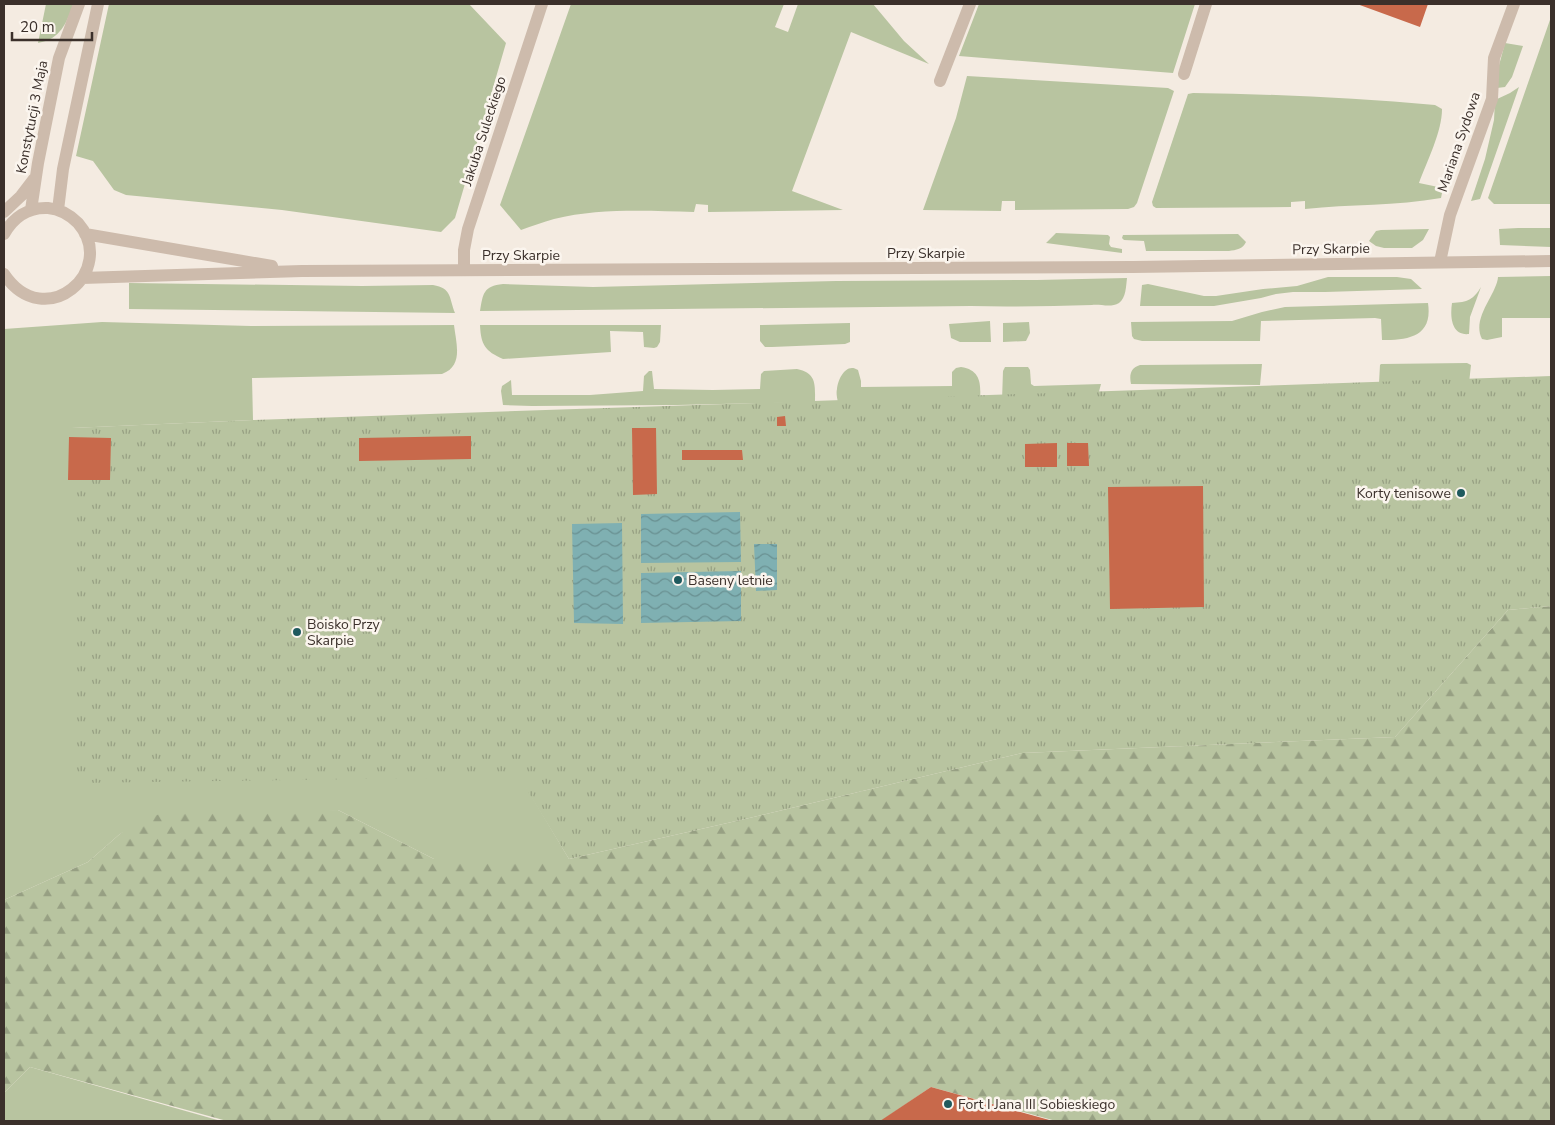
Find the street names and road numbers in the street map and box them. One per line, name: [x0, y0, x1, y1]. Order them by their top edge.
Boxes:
street label: Konstytucji 3 Maja: [12, 59, 52, 175]
street label: Jakuba Suleckiego: [457, 74, 511, 189]
street label: Mariana Sydowa: [1433, 89, 1485, 195]
street label: Przy Skarpie: [1292, 239, 1370, 259]
street label: Przy Skarpie: [887, 244, 965, 263]
street label: Przy Skarpie: [482, 246, 560, 265]

